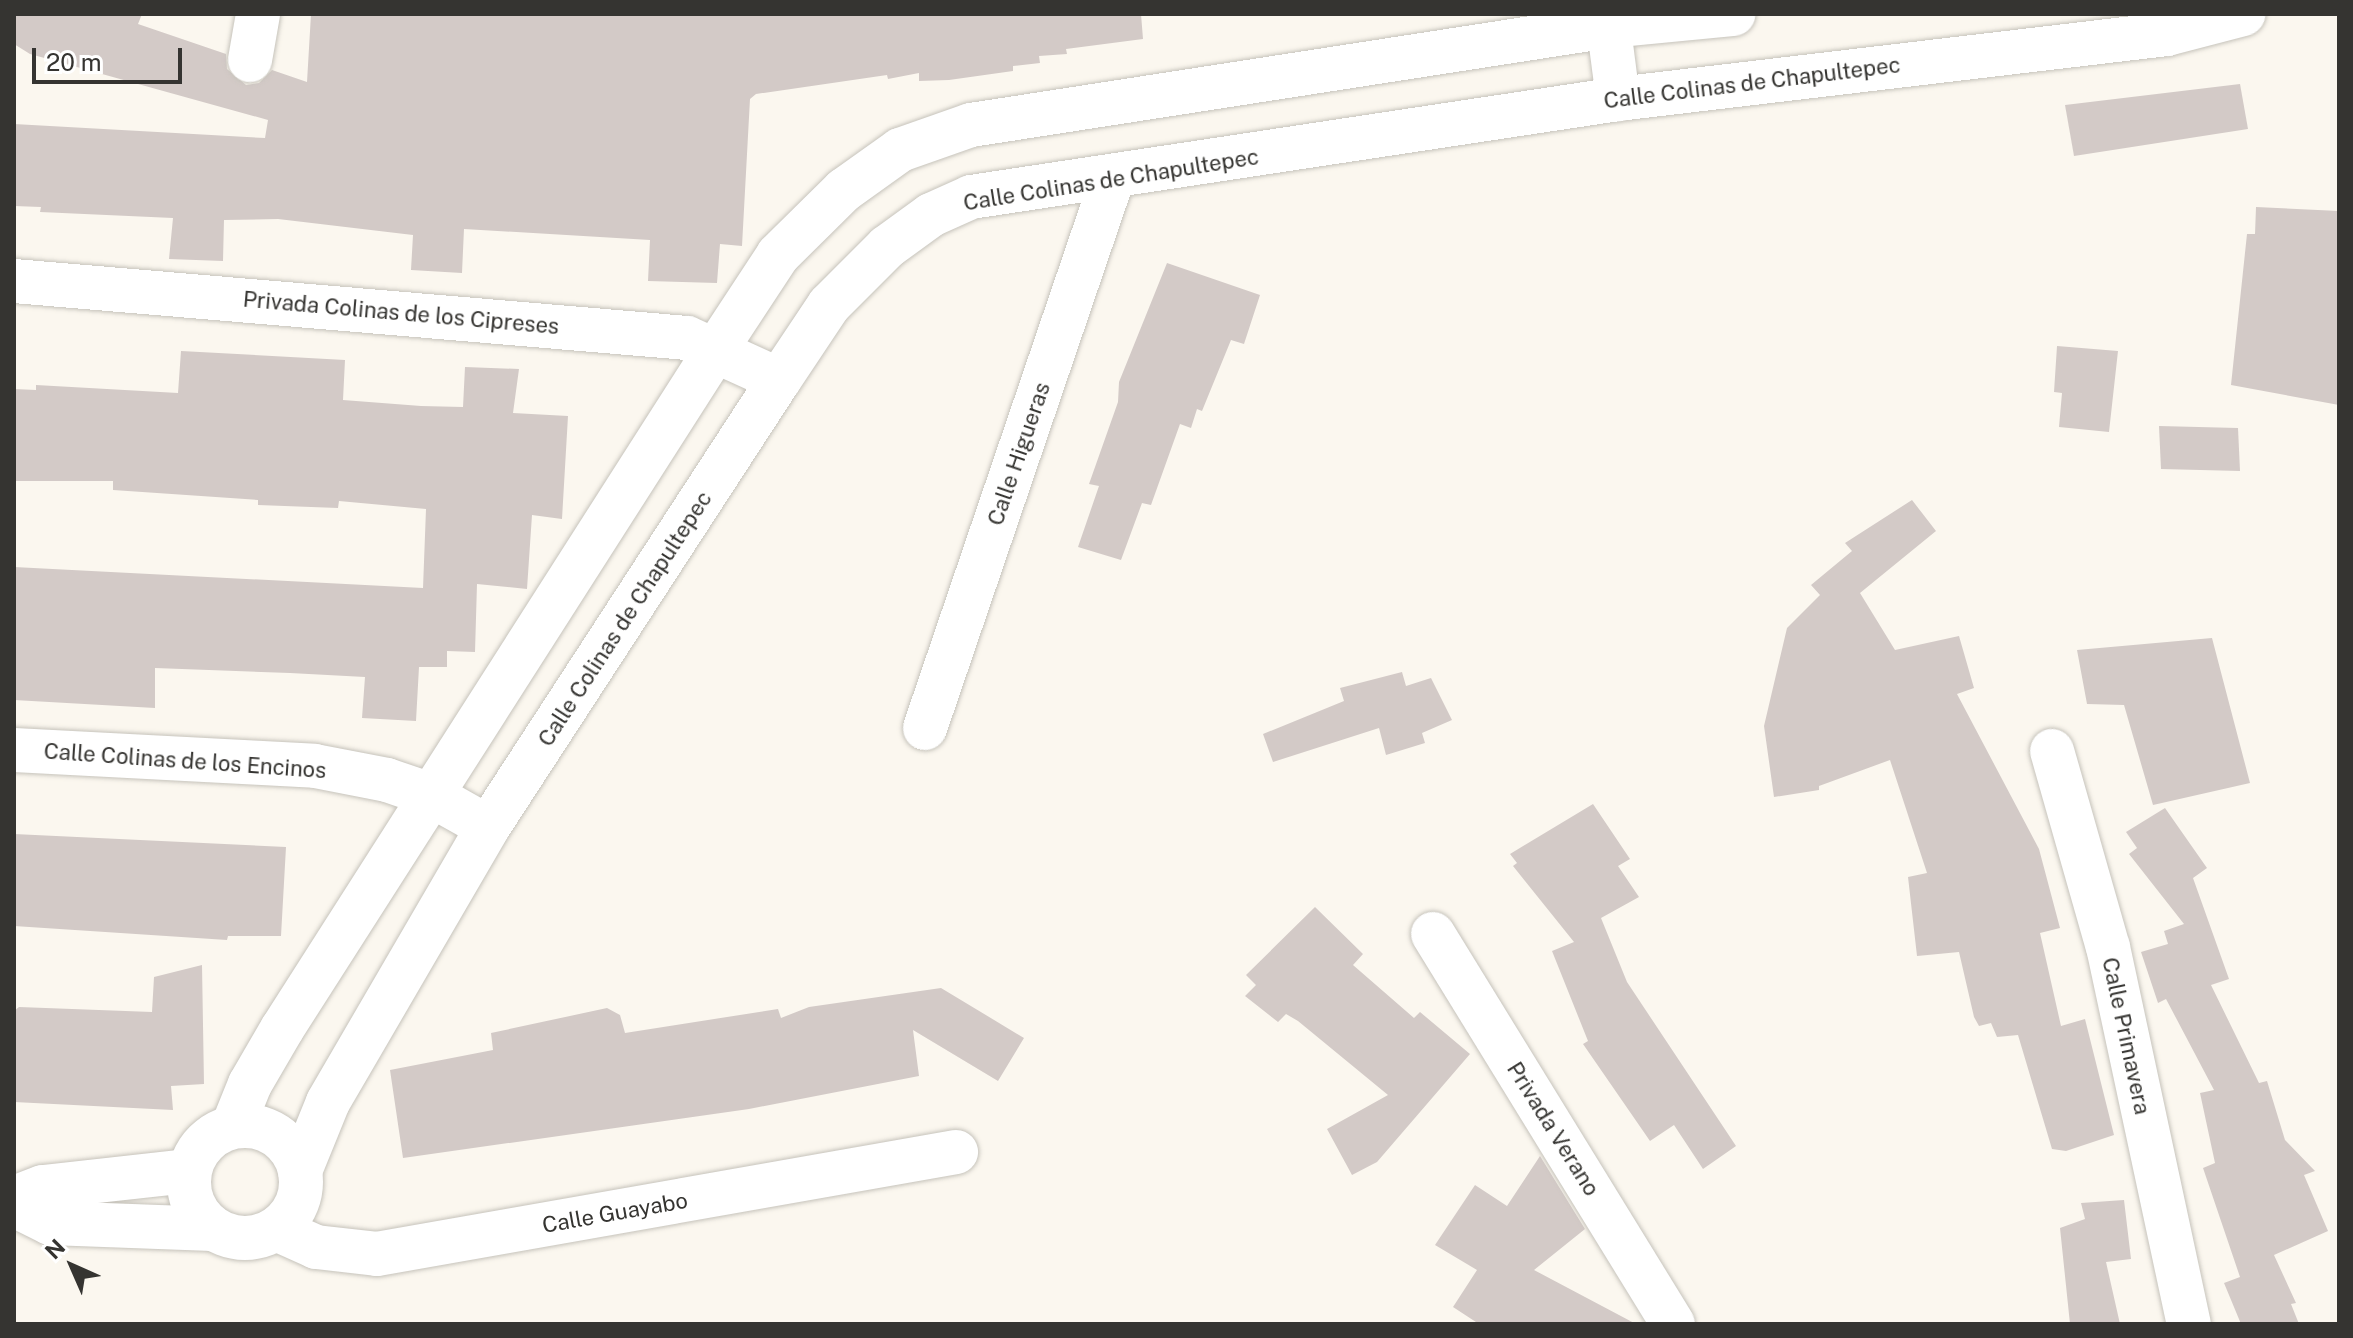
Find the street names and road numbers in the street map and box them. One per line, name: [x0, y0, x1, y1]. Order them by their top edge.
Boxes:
street label: Calle Colinas de Chapultepec: [1602, 52, 1902, 114]
street label: Calle Colinas de Chapultepec: [961, 144, 1261, 216]
street label: Privada Colinas de los Cipreses: [242, 286, 560, 340]
street label: Calle Higueras: [982, 379, 1056, 529]
street label: Calle Colinas de Chapultepec: [532, 486, 718, 752]
street label: Calle Colinas de los Encinos: [42, 738, 328, 784]
street label: Calle Primavera: [2096, 955, 2156, 1117]
street label: Privada Verano: [1501, 1057, 1605, 1201]
street label: Calle Guayabo: [540, 1187, 690, 1239]

